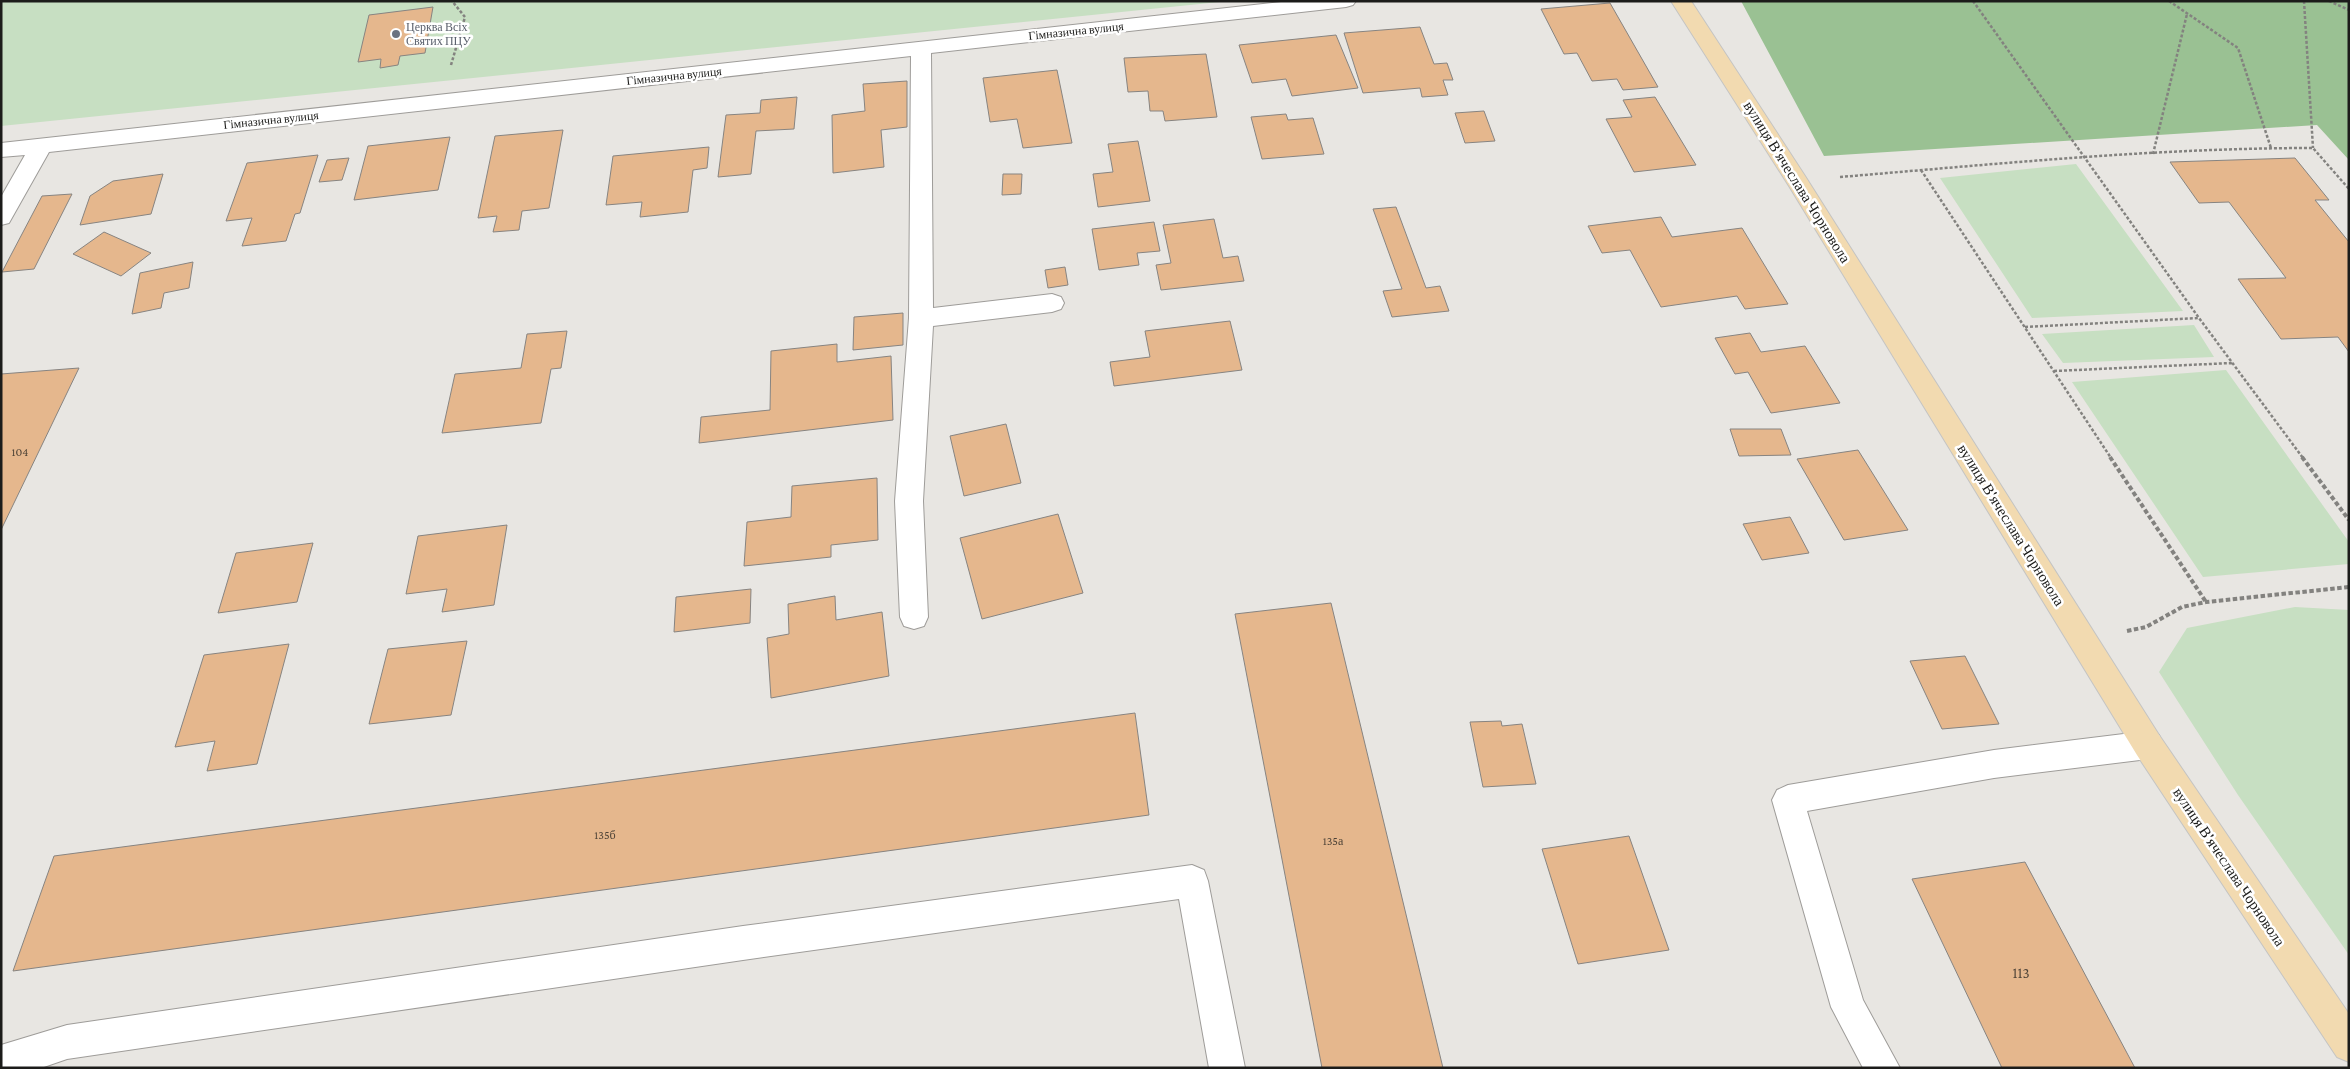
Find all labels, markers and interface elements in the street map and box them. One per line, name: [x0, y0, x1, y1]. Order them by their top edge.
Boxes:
street label: Гімназична вулиця: [1028, 19, 1125, 43]
place label: Церква Всіх Святих ПЦУ: [406, 20, 471, 48]
marker: Церква Всіх Святих ПЦУ: [390, 28, 402, 40]
street label: Гімназична вулиця: [626, 64, 723, 88]
street label: вулиця В'ячеслава Чорновола: [1741, 98, 1854, 266]
street label: Гімназична вулиця: [223, 108, 320, 132]
street label: вулиця В'ячеслава Чорновола: [1955, 441, 2068, 609]
house number: 104: [12, 445, 28, 459]
street label: вулиця В'ячеслава Чорновола: [2170, 785, 2288, 949]
house number: 135б: [594, 828, 616, 842]
house number: 135а: [1323, 834, 1344, 848]
house number: 113: [2012, 965, 2030, 981]

